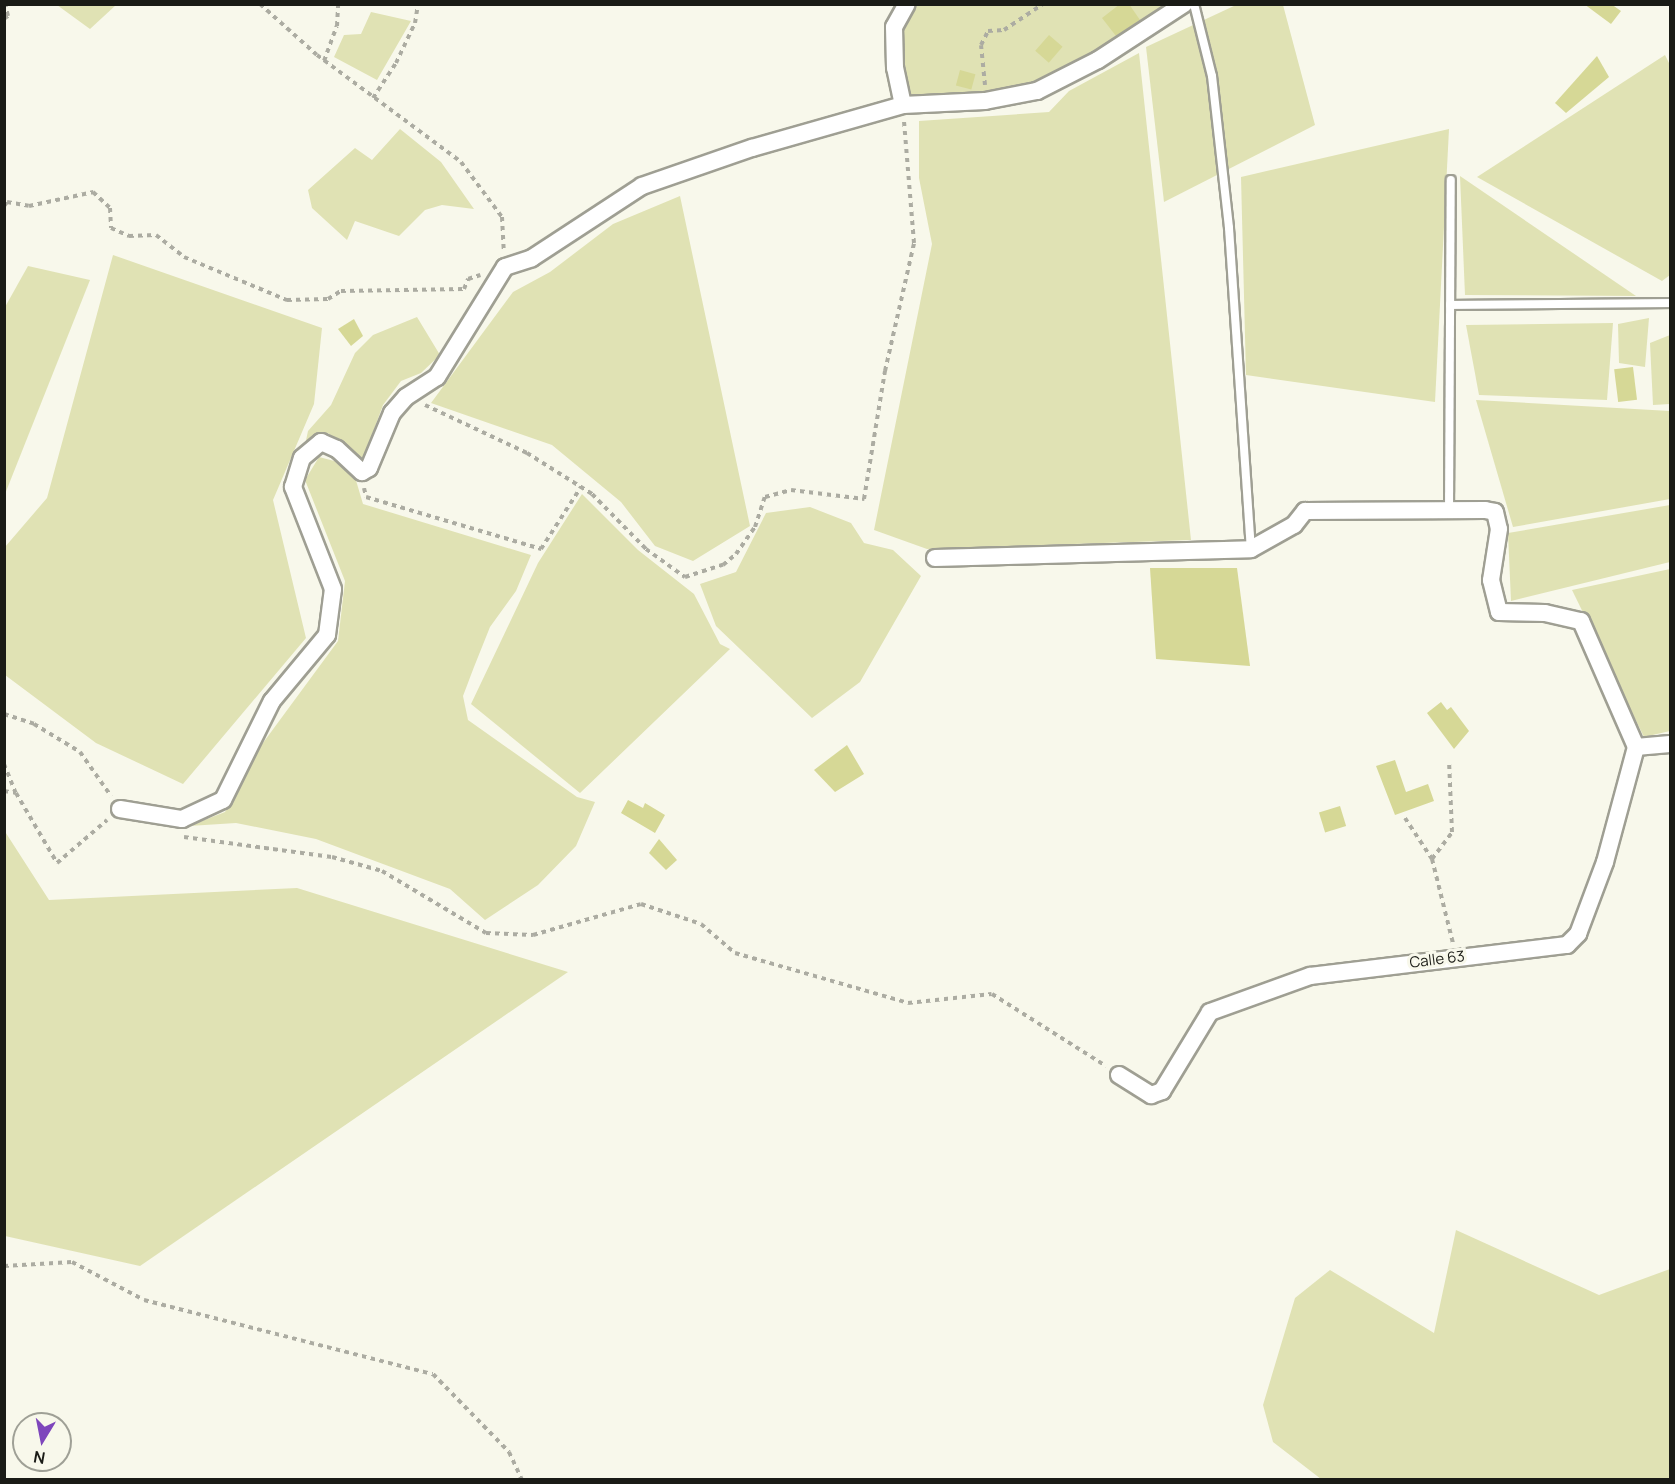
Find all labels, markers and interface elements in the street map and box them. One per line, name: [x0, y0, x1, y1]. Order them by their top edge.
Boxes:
street label: Calle 63: [1408, 947, 1466, 971]
north arrow: [12, 1412, 72, 1472]
text: N: [32, 1446, 47, 1470]

